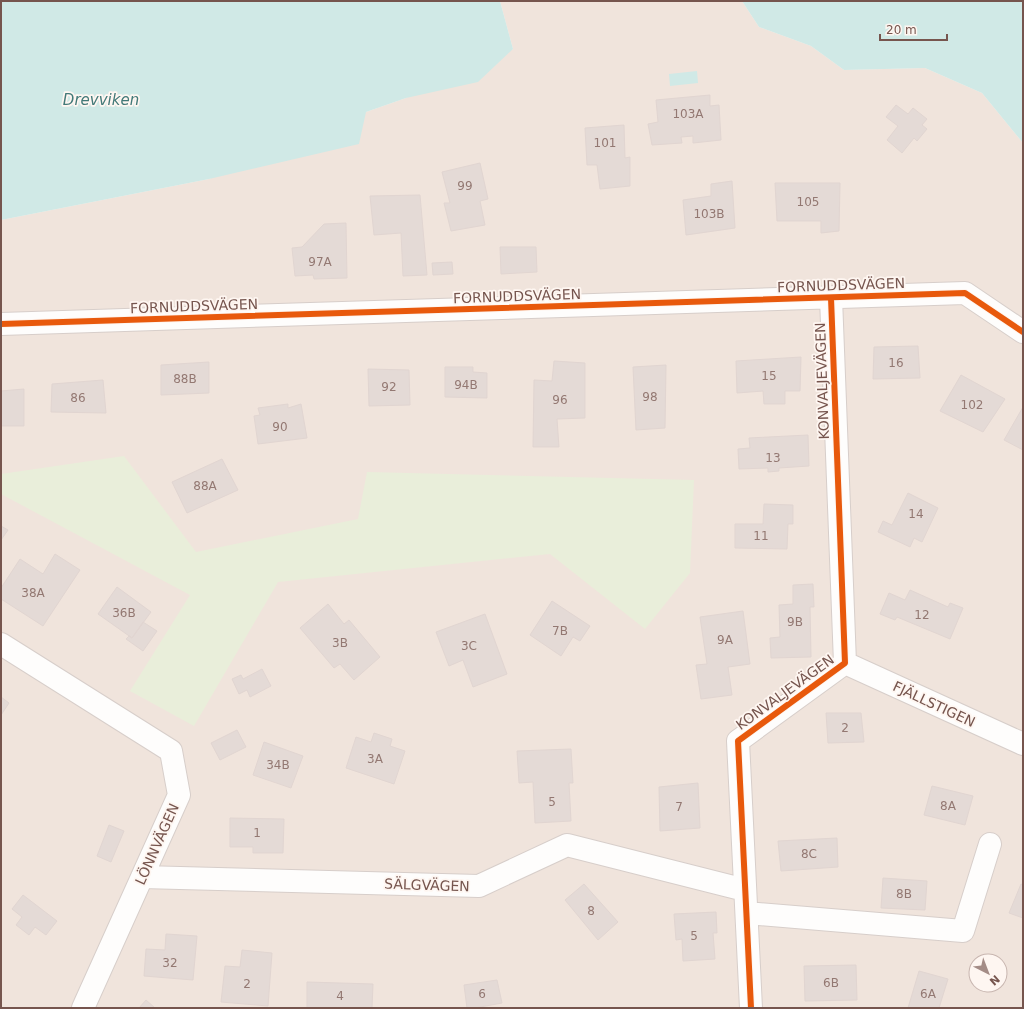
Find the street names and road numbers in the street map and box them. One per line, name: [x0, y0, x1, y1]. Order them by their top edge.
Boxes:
street label: FORNUDDSVÄGEN: [777, 274, 905, 295]
street label: FORNUDDSVÄGEN: [453, 285, 581, 306]
street label: FORNUDDSVÄGEN: [130, 295, 258, 316]
street label: KONVALJEVÄGEN: [811, 322, 832, 440]
street label: KONVALJEVÄGEN: [732, 650, 837, 733]
street label: FJÄLLSTIGEN: [890, 677, 978, 730]
street label: LÖNNVÄGEN: [131, 800, 182, 887]
street label: SÄLGVÄGEN: [384, 875, 470, 894]

